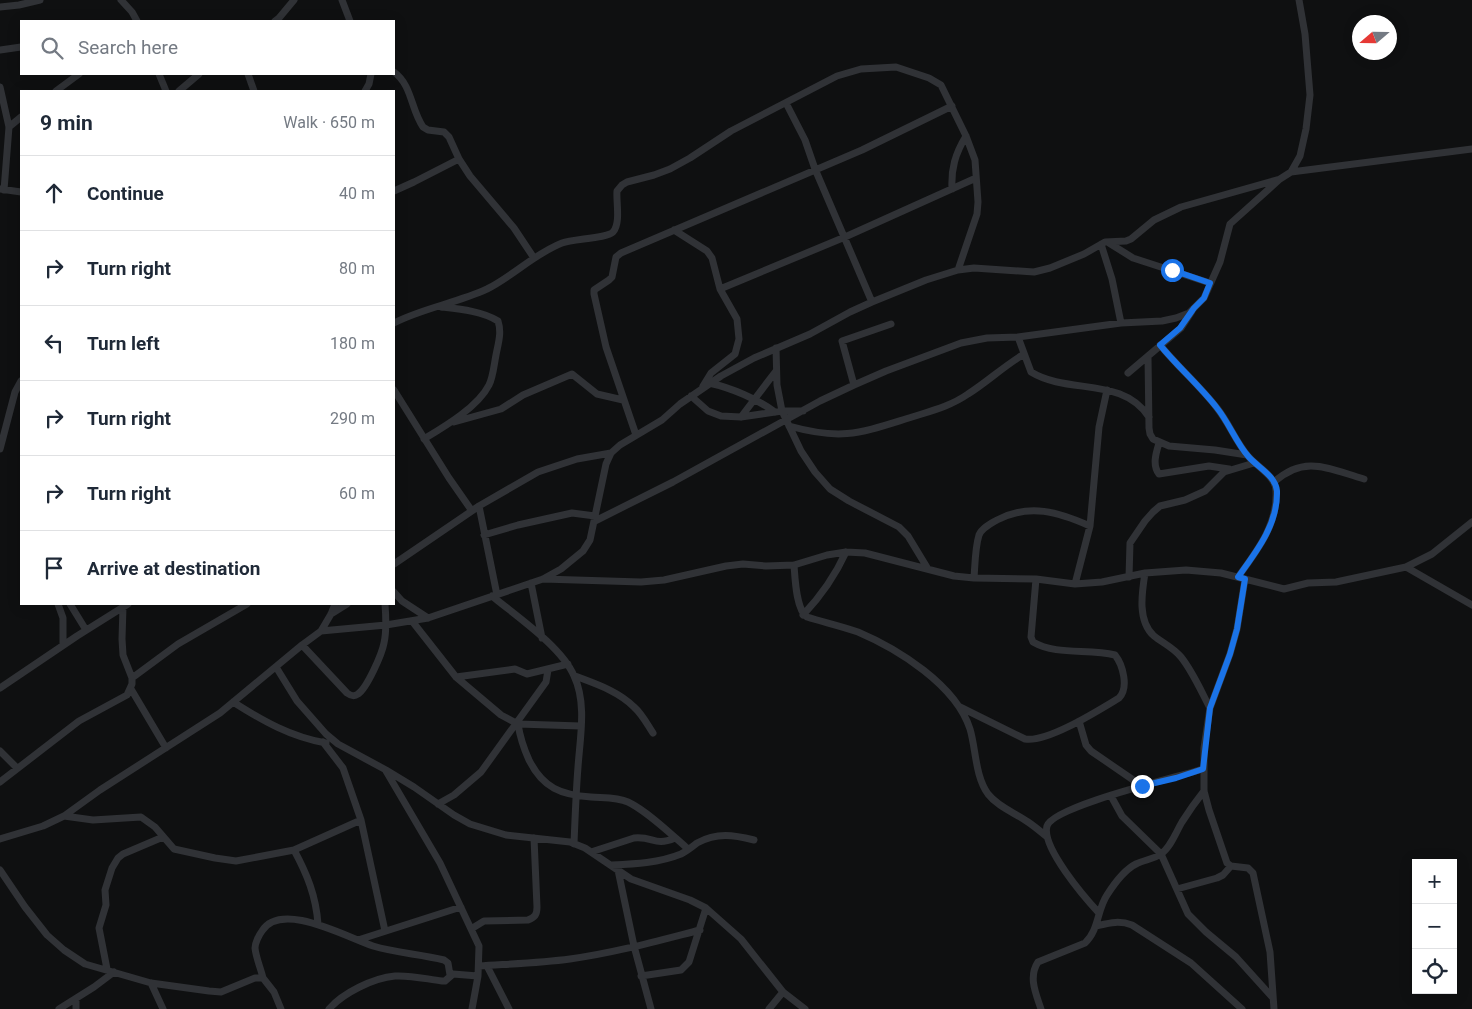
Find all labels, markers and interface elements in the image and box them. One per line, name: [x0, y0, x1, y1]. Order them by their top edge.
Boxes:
north arrow: [1352, 15, 1397, 60]
search box: [20, 20, 395, 75]
icon: search: [38, 34, 66, 62]
text: Search here: [78, 36, 178, 59]
text: 9 min: [40, 111, 93, 135]
text: Walk · 650 m: [283, 113, 375, 132]
icon: ahead: [40, 179, 68, 207]
text: Continue: [87, 182, 164, 205]
text: 40 m: [339, 184, 375, 203]
icon: right: [40, 254, 68, 282]
text: Turn right: [87, 257, 171, 280]
text: 80 m: [339, 259, 375, 278]
route start: [1161, 259, 1184, 282]
icon: left: [40, 329, 68, 357]
text: Turn left: [87, 332, 160, 355]
text: 180 m: [330, 334, 375, 353]
icon: right: [40, 404, 68, 432]
text: Turn right: [87, 407, 171, 430]
text: 290 m: [330, 409, 375, 428]
icon: right: [40, 479, 68, 507]
text: Turn right: [87, 482, 171, 505]
text: 60 m: [339, 484, 375, 503]
icon: arrive: [40, 554, 68, 582]
text: Arrive at destination: [87, 557, 260, 580]
route end: [1131, 775, 1154, 798]
map controls: [1412, 859, 1457, 994]
button: +: [1412, 859, 1457, 904]
button: −: [1412, 904, 1457, 949]
button: locate: [1412, 949, 1457, 994]

